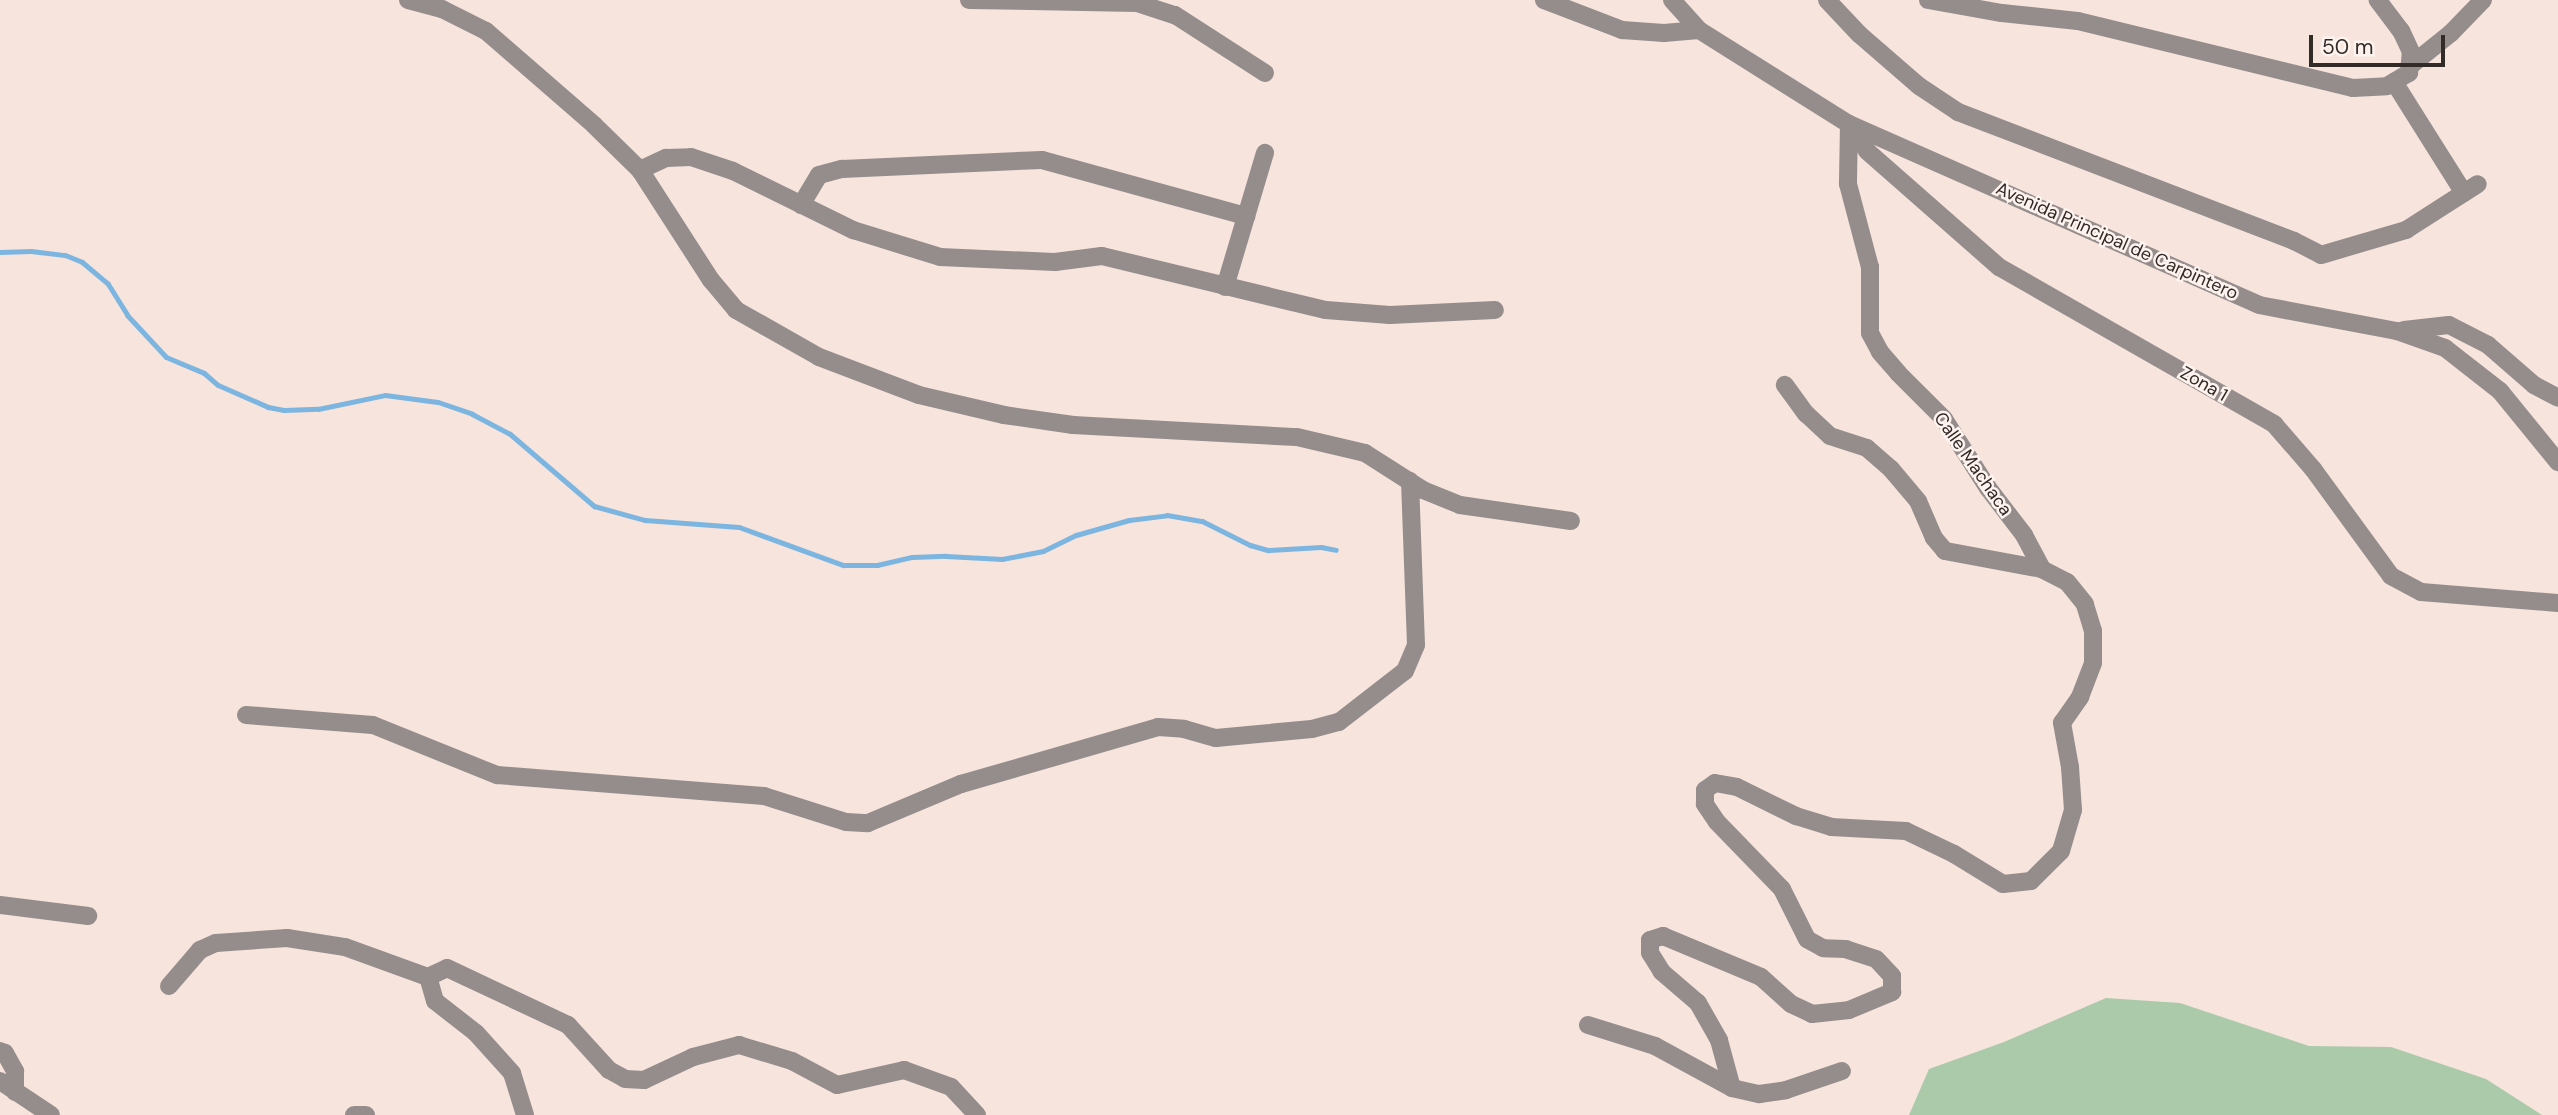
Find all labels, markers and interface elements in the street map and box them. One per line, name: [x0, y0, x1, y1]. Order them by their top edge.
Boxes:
scale bar: [2313, 21, 2450, 65]
text: 50 m: [2322, 33, 2373, 61]
street label: Avenida Principal de Carpintero: [1993, 178, 2241, 304]
street label: Zona 1: [2177, 362, 2231, 406]
street label: Calle Machaca: [1929, 408, 2017, 520]

